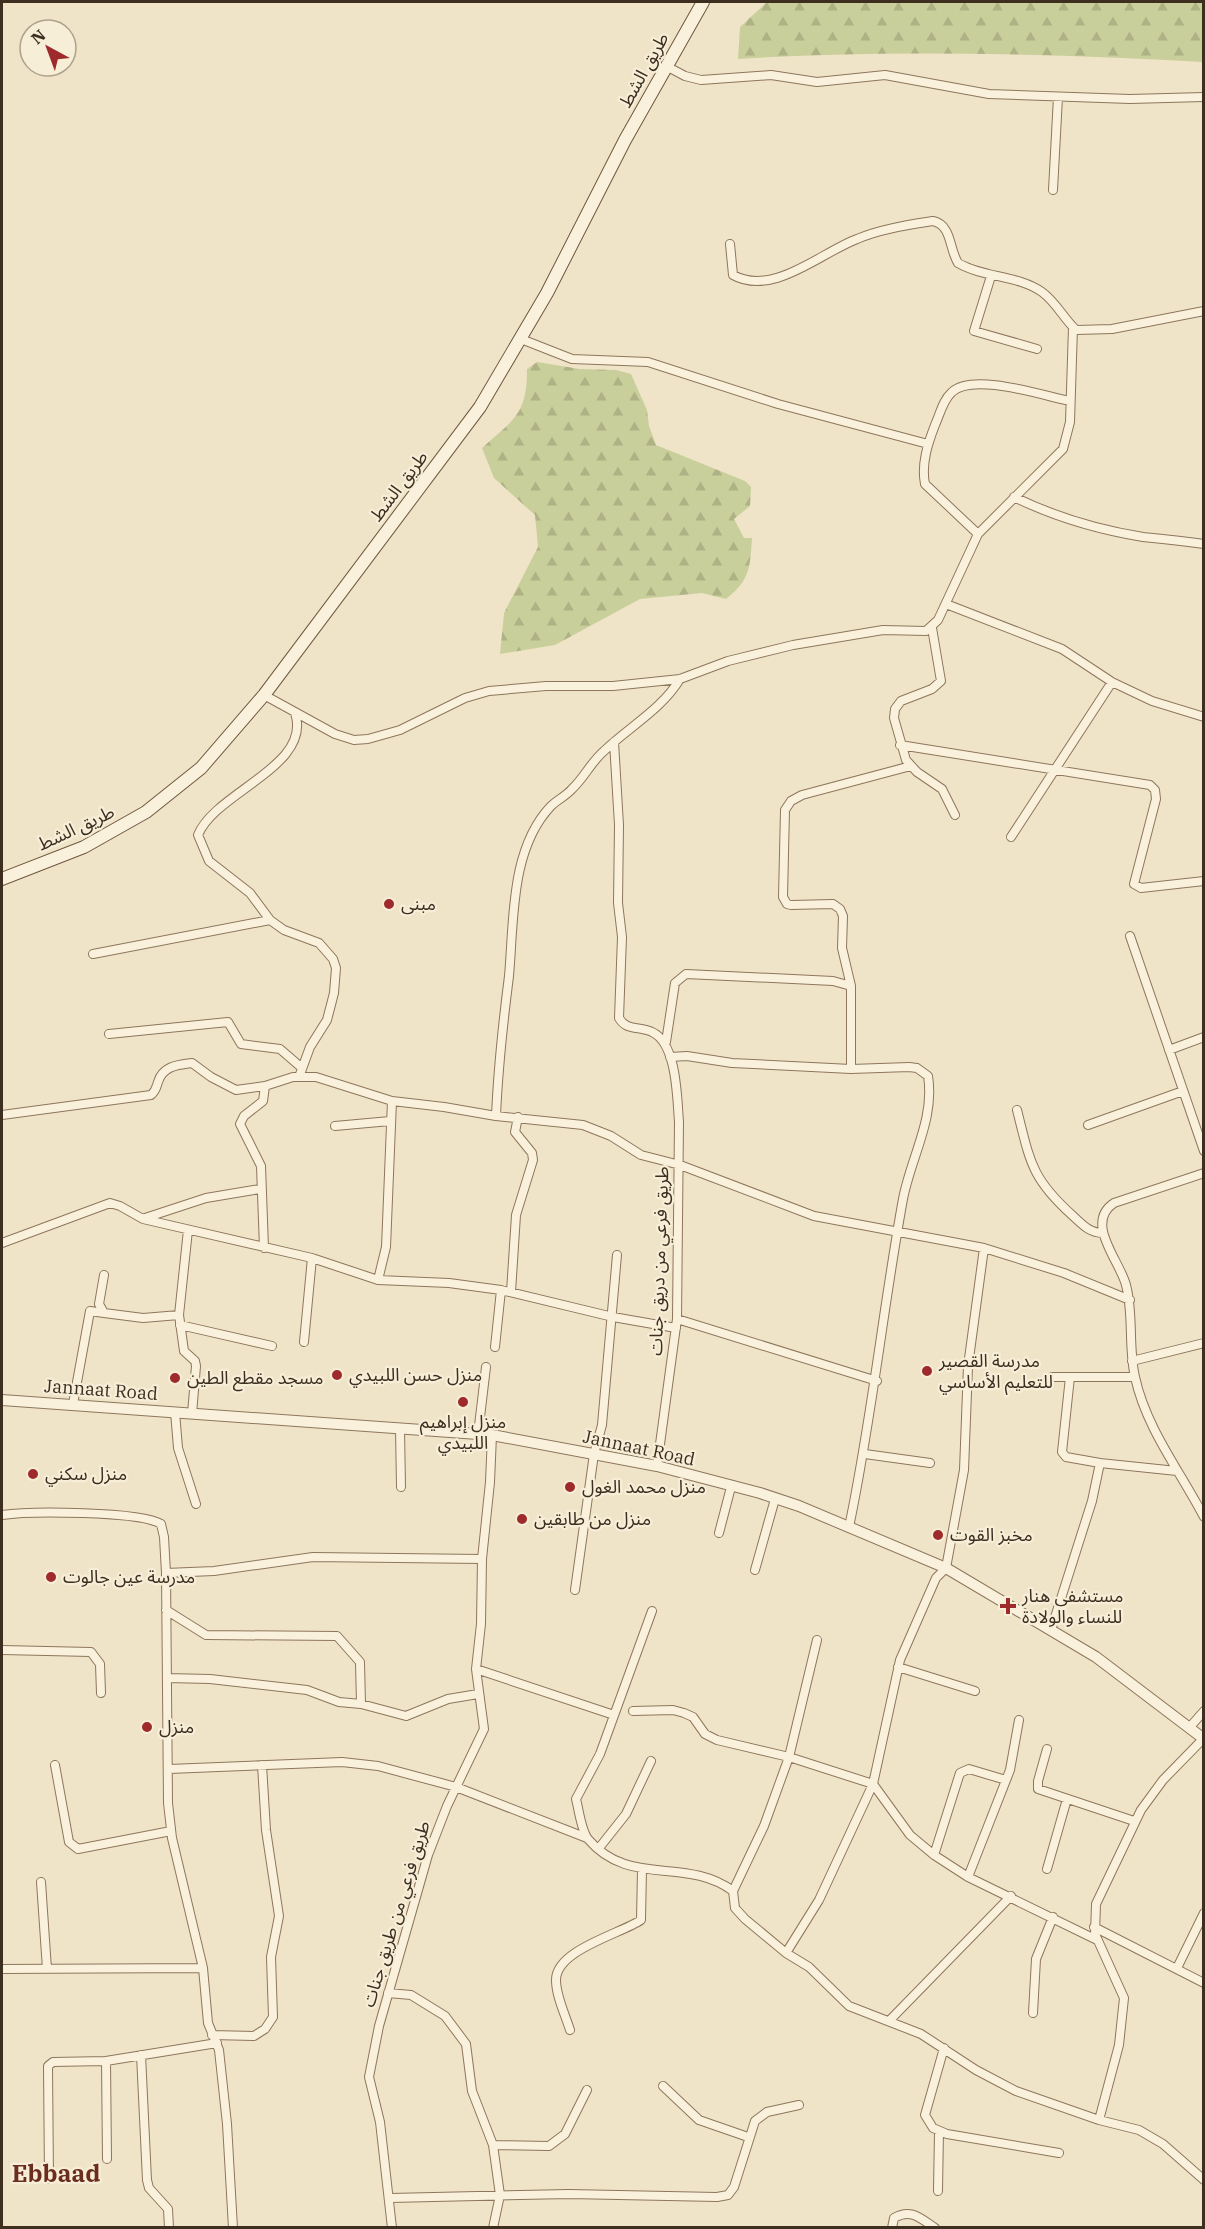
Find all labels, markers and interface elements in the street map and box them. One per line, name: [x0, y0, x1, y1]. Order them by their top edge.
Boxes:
north arrow: [18, 18, 78, 78]
text: N: [27, 25, 49, 48]
street label: طريق الشط: [614, 28, 674, 111]
street label: طريق الشط: [365, 446, 432, 525]
street label: طريق الشط: [34, 800, 118, 855]
place label: مبنى: [401, 892, 436, 915]
marker: مبنى: [382, 897, 396, 911]
street label: طريق فرعي من دريق جنات: [644, 1166, 675, 1356]
place label: مدرسة القصير للتعليم الأساسي: [938, 1349, 1053, 1395]
place label: منزل حسن اللبيدي: [349, 1363, 482, 1388]
marker: مدرسة القصير للتعليم الأساسي: [920, 1364, 934, 1378]
place label: مسجد مقطع الطين: [187, 1366, 323, 1392]
marker: منزل حسن اللبيدي: [330, 1368, 344, 1382]
marker: مسجد مقطع الطين: [168, 1371, 182, 1385]
street label: Jannaat Road: [43, 1374, 159, 1405]
marker: منزل إبراهيم اللبيدي: [456, 1395, 470, 1409]
place label: منزل إبراهيم اللبيدي: [420, 1410, 506, 1456]
street label: Jannaat Road: [581, 1424, 697, 1471]
place label: منزل سكني: [45, 1462, 127, 1487]
marker: منزل سكني: [26, 1467, 40, 1481]
place label: منزل محمد الغول: [582, 1475, 706, 1498]
marker: منزل محمد الغول: [563, 1480, 577, 1494]
place label: منزل من طابقين: [534, 1507, 651, 1530]
marker: منزل من طابقين: [515, 1512, 529, 1526]
place label: مخبز القوت: [950, 1523, 1033, 1546]
marker: مخبز القوت: [931, 1528, 945, 1542]
place label: مدرسة عين جالوت: [63, 1565, 195, 1588]
marker: مدرسة عين جالوت: [44, 1570, 58, 1584]
place label: مستشفى هنار للنساء والولادة: [1021, 1584, 1123, 1628]
marker: مستشفى هنار للنساء والولادة: [999, 1597, 1017, 1615]
place label: منزل: [159, 1715, 194, 1738]
marker: منزل: [140, 1720, 154, 1734]
street label: طريق فرعي من طريق جنات: [356, 1818, 437, 2010]
district label: Ebbaad: [12, 2157, 100, 2189]

